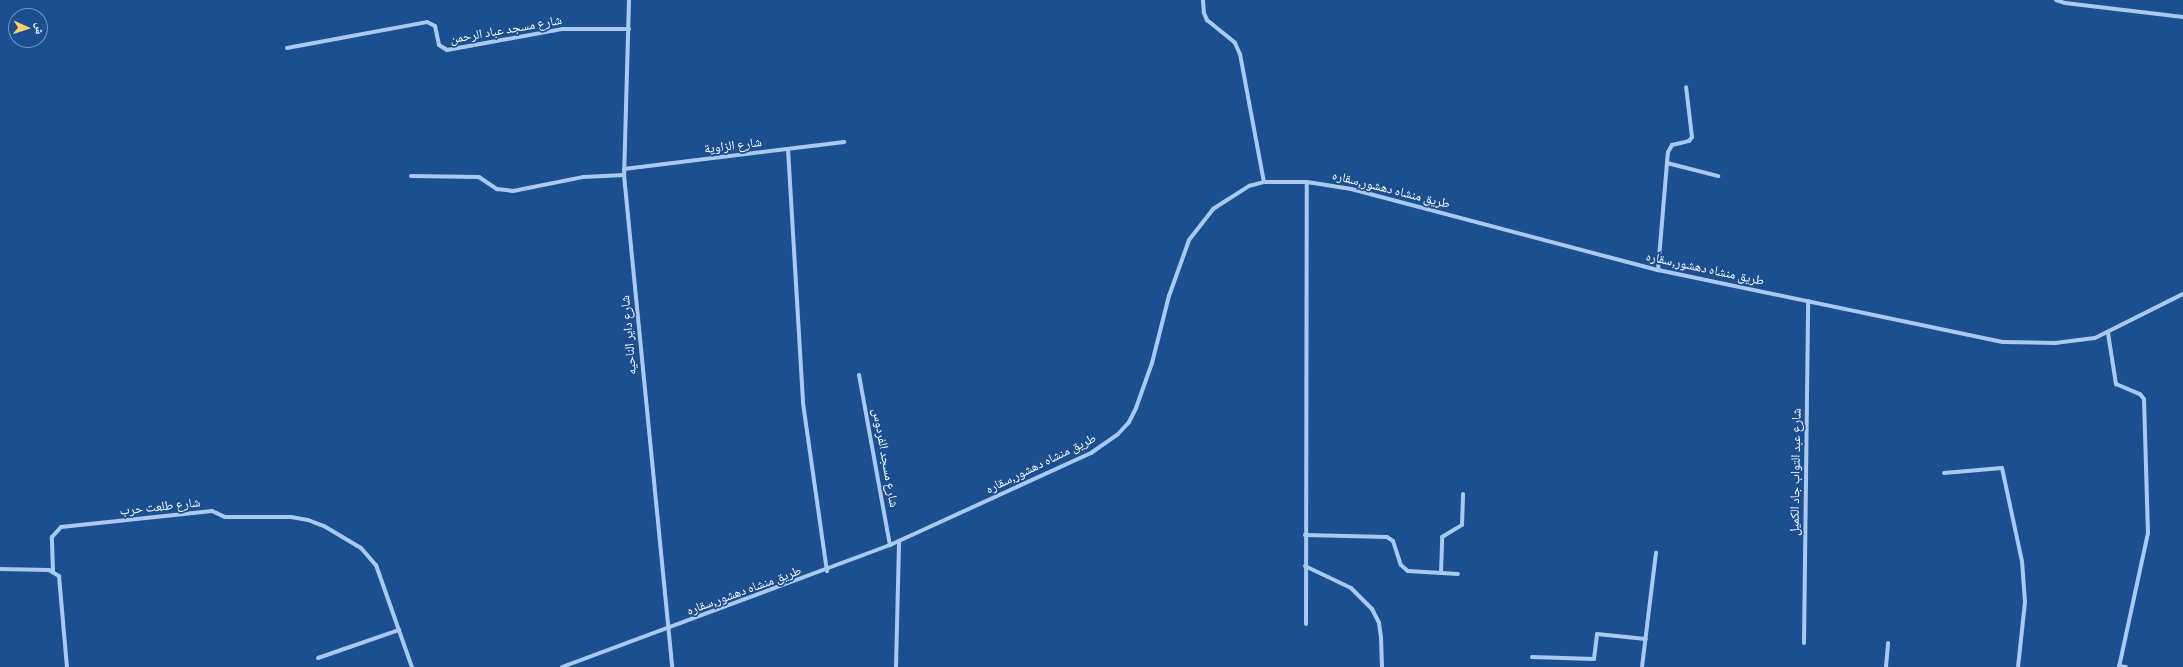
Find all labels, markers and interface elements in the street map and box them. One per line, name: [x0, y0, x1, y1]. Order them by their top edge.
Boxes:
north arrow: [8, 8, 48, 48]
street label: شارع مسجد عباد الرحمن: [449, 12, 563, 48]
text: ش: [32, 22, 47, 35]
street label: شارع الزاوية: [703, 135, 763, 157]
street label: طريق منشاه دهشور,سقاره: [1330, 168, 1452, 212]
street label: طريق منشاه دهشور,سقاره: [1644, 249, 1766, 289]
street label: شارع داير الناحيه: [618, 295, 640, 375]
street label: شارع مسجد الفردوس: [869, 407, 901, 509]
street label: شارع عبد التواب جاد الكميل: [1787, 408, 1805, 536]
street label: طريق منشاه دهشور,سقاره: [983, 430, 1099, 498]
street label: شارع طلعت حرب: [119, 495, 201, 519]
street label: طريق منشاه دهشور,سقاره: [685, 563, 803, 619]

